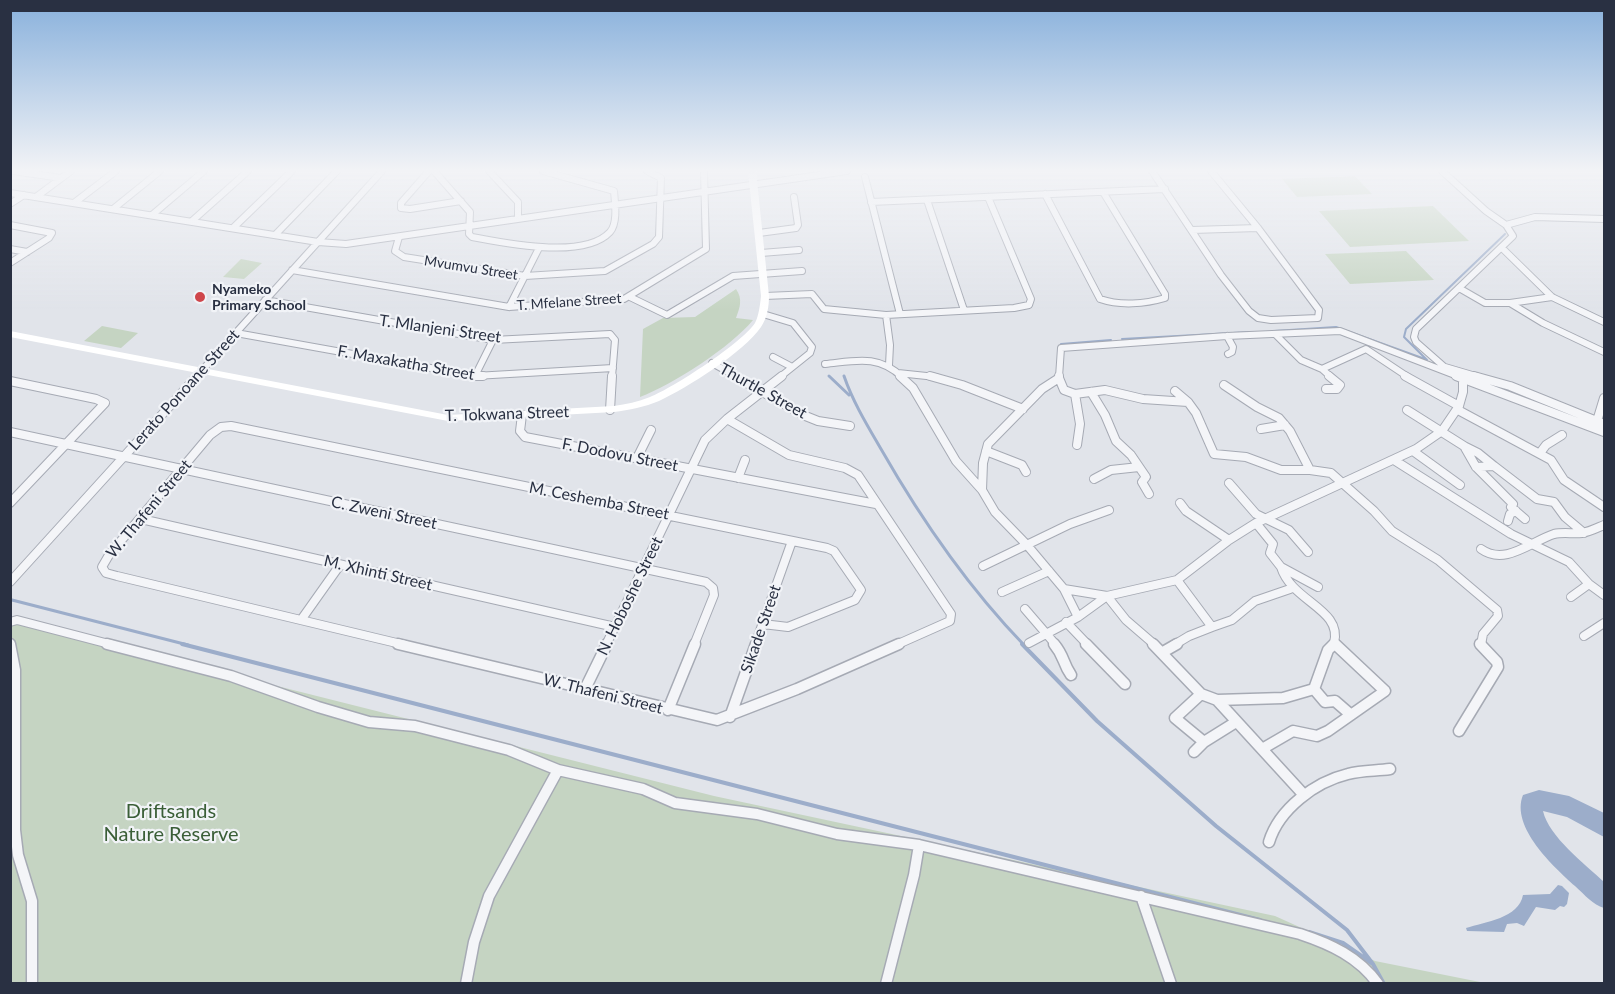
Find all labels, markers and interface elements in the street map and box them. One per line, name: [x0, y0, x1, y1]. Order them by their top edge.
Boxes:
street label: Mvumvu Street: [423, 252, 519, 284]
place label: Nyameko Primary School: [212, 281, 306, 314]
marker: Nyameko Primary School: [193, 290, 207, 304]
street label: T. Mfelane Street: [516, 290, 622, 314]
street label: T. Mlanjeni Street: [378, 311, 502, 347]
street label: Lerato Ponoane Street: [125, 326, 243, 454]
street label: F. Maxakatha Street: [336, 342, 476, 384]
street label: Thurtle Street: [716, 359, 810, 423]
street label: T. Tokwana Street: [444, 402, 570, 426]
street label: F. Dodovu Street: [560, 434, 680, 476]
street label: W. Thafeni Street: [102, 456, 196, 562]
street label: M. Ceshemba Street: [527, 478, 671, 524]
street label: C. Zweni Street: [329, 492, 439, 534]
street label: N. Hoboshe Street: [593, 534, 667, 658]
street label: M. Xhinti Street: [322, 551, 434, 595]
street label: Sikade Street: [737, 582, 785, 676]
street label: W. Thafeni Street: [541, 670, 665, 718]
park label: Driftsands Nature Reserve: [103, 800, 239, 847]

